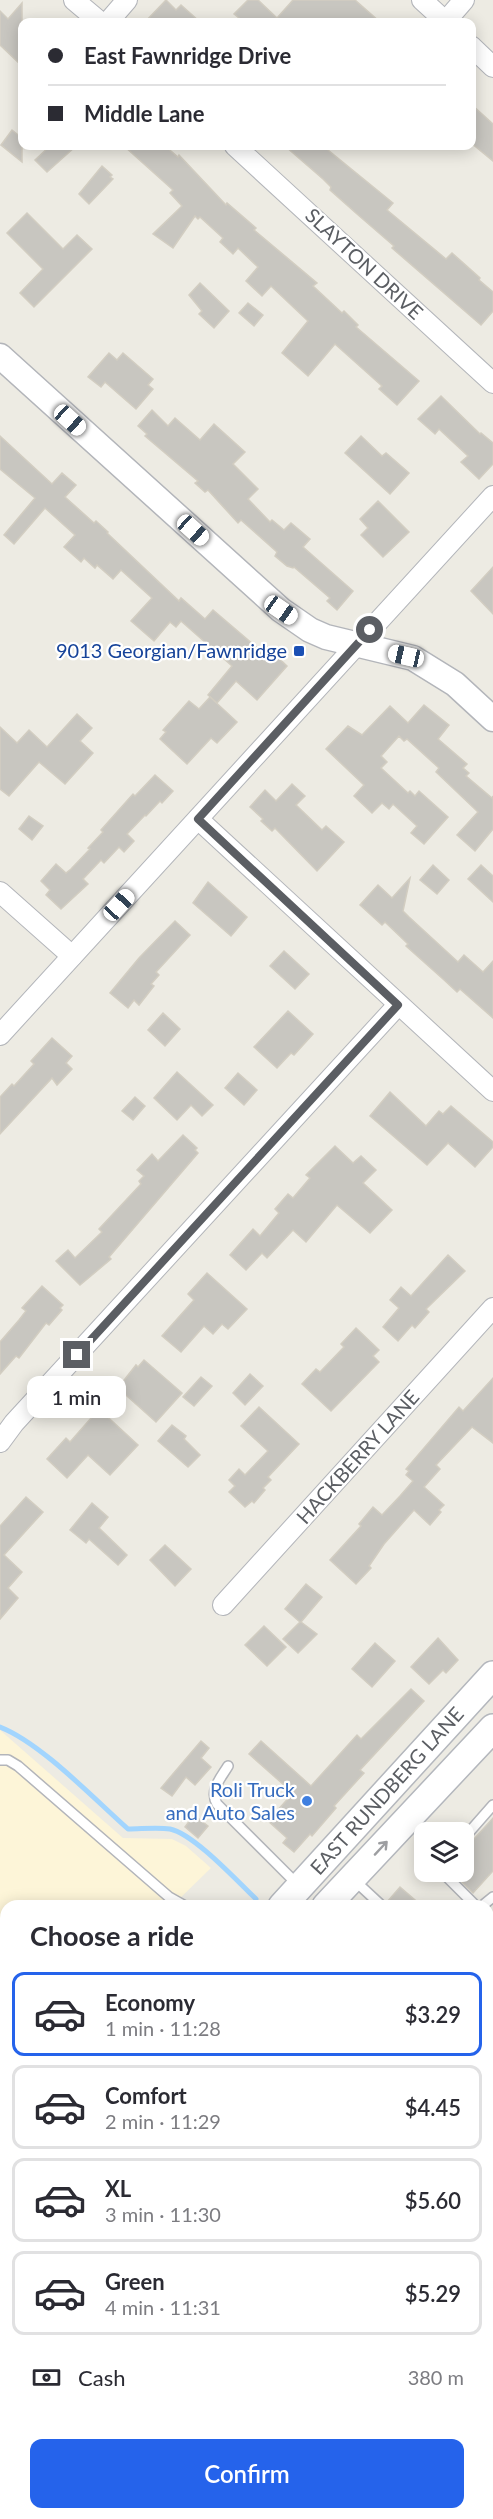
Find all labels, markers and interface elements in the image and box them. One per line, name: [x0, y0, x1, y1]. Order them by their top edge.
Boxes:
text: East Fawnridge Drive: [84, 42, 291, 69]
text: Middle Lane: [84, 100, 205, 127]
street label: SLAYTON DRIVE: [301, 203, 428, 324]
car: [51, 401, 89, 439]
car: [174, 511, 212, 549]
car: [261, 592, 301, 628]
route start: [356, 616, 383, 643]
place label: 9013 Georgian/Fawnridge: [56, 638, 287, 662]
car: [386, 643, 426, 669]
marker: 9013 Georgian/Fawnridge: [292, 644, 306, 658]
car: [100, 886, 138, 924]
route end: [63, 1341, 90, 1368]
callout: 1 min: [28, 1376, 127, 1418]
text: 1 min: [52, 1385, 101, 1409]
street label: HACKBERRY LANE: [291, 1385, 424, 1528]
street label: EAST RUNDBERG LANE: [305, 1702, 468, 1879]
place label: Roli Truck and Auto Sales: [166, 1777, 296, 1824]
marker: Roli Truck and Auto Sales: [300, 1794, 314, 1808]
map controls: [414, 1822, 474, 1882]
button: layers: [414, 1822, 474, 1882]
one-way arrow: [374, 1841, 388, 1856]
text: Choose a ride: [30, 1919, 194, 1952]
icon: car: [33, 1987, 87, 2041]
text: Economy: [105, 1989, 195, 2016]
text: $3.29: [405, 2001, 461, 2028]
text: 1 min · 11:28: [105, 2016, 221, 2040]
icon: car: [33, 2080, 87, 2134]
text: Comfort: [105, 2082, 187, 2109]
text: $4.45: [405, 2094, 461, 2121]
text: 2 min · 11:29: [105, 2109, 221, 2133]
icon: car: [33, 2173, 87, 2227]
text: XL: [105, 2175, 131, 2202]
text: $5.60: [405, 2187, 461, 2214]
text: 3 min · 11:30: [105, 2202, 221, 2226]
icon: car: [33, 2266, 87, 2320]
text: Green: [105, 2268, 165, 2295]
text: $5.29: [405, 2280, 461, 2307]
text: 4 min · 11:31: [105, 2295, 221, 2319]
icon: cash: [30, 2361, 63, 2394]
text: Cash: [78, 2364, 125, 2391]
text: 380 m: [408, 2365, 464, 2389]
button: Confirm: [30, 2439, 464, 2508]

